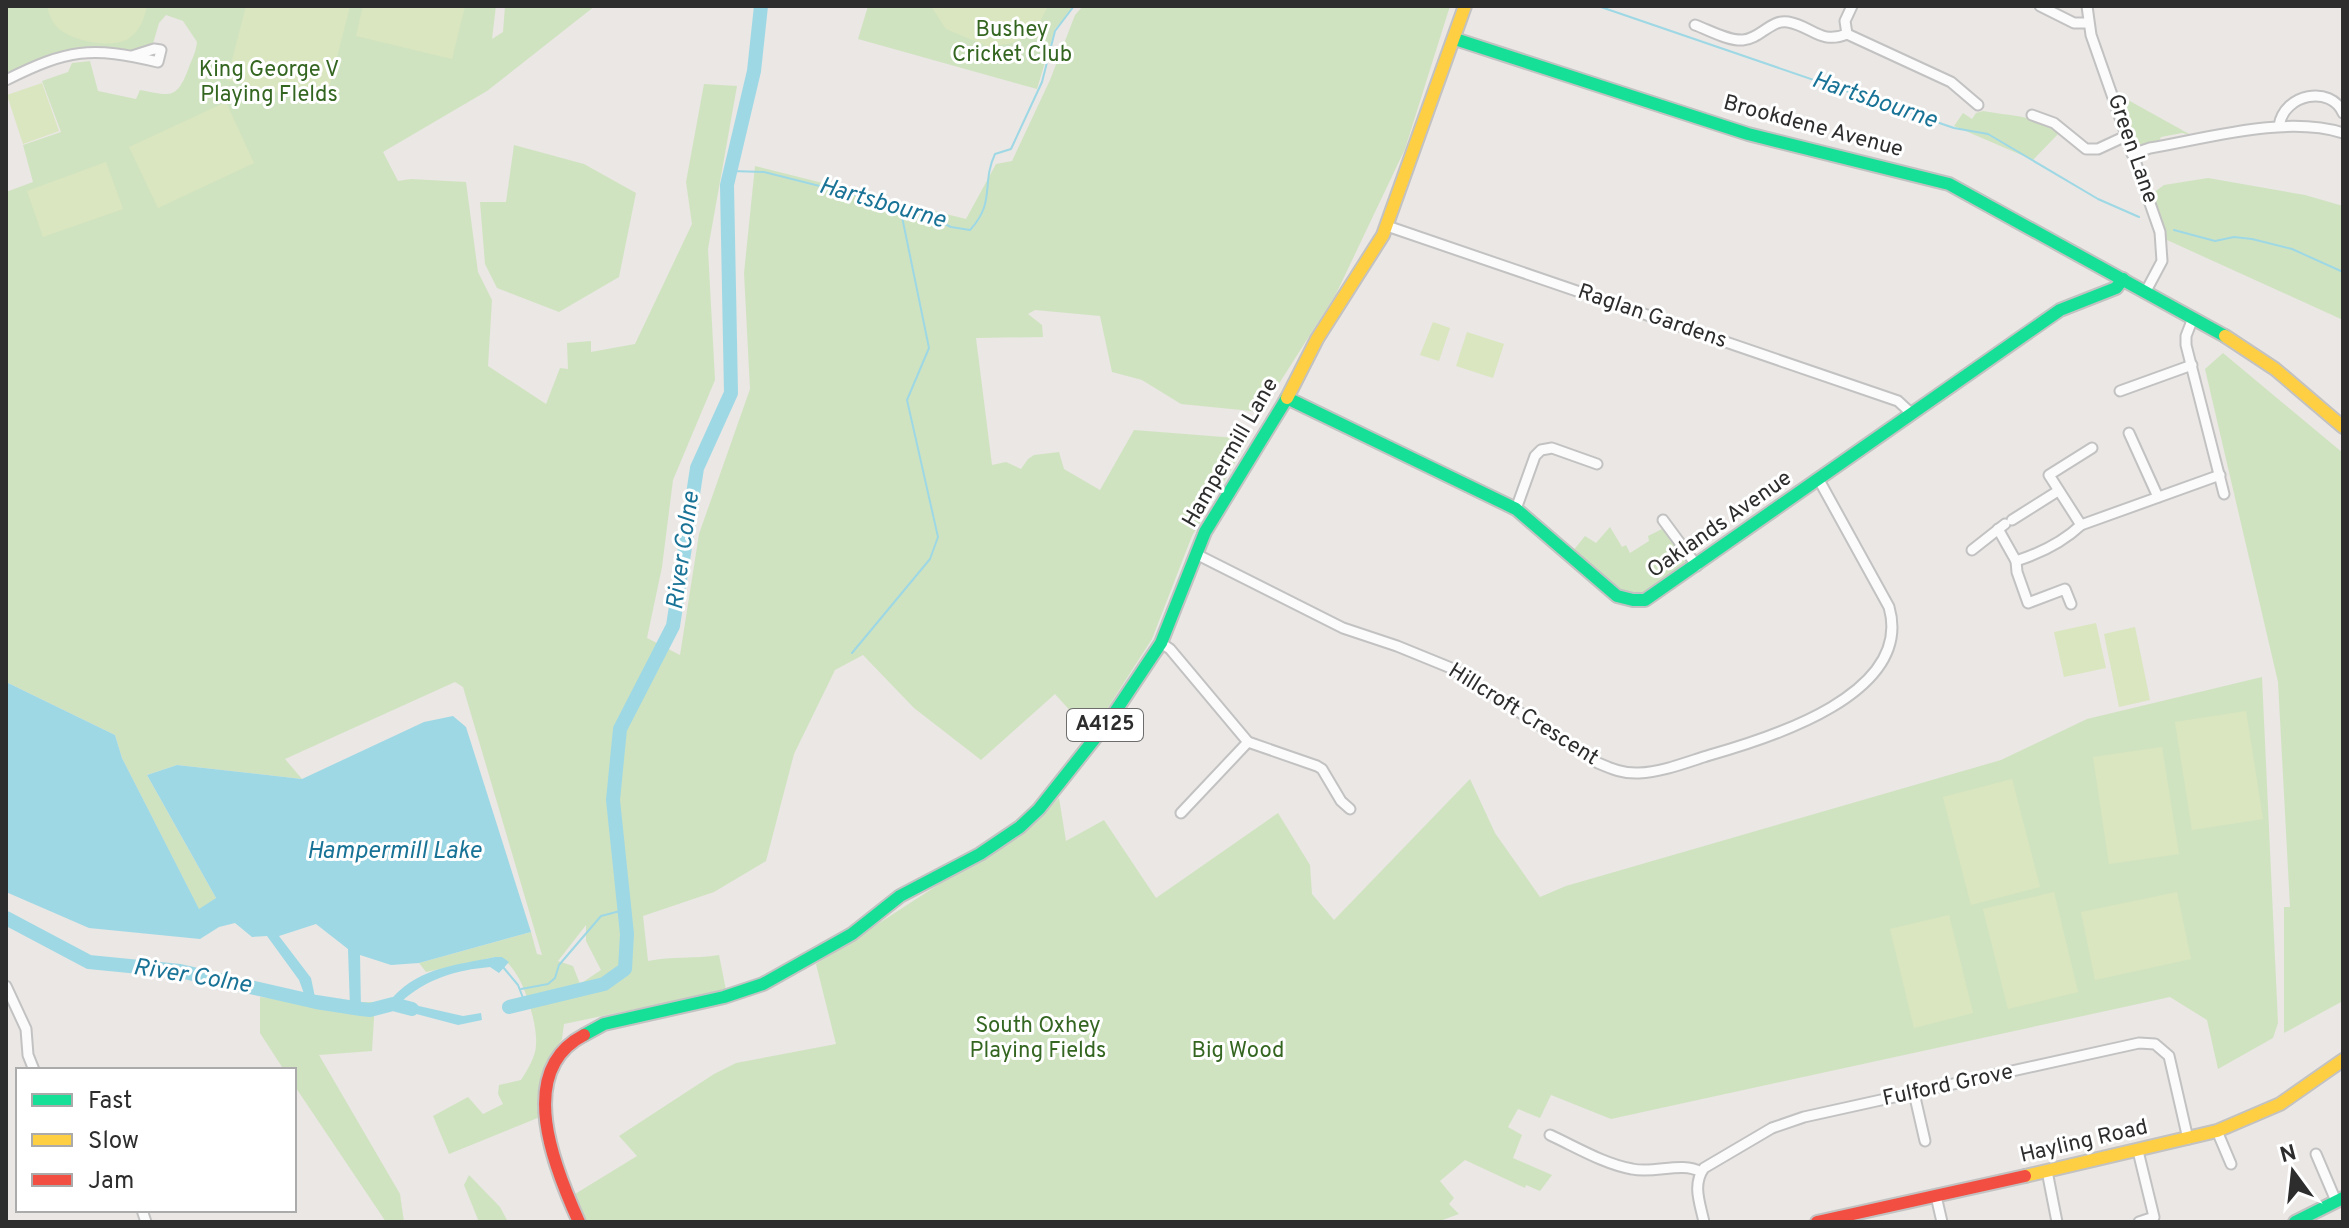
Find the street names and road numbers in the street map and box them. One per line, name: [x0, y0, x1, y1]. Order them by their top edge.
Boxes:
street label: Brookdene Avenue: [1720, 90, 1906, 164]
street label: Green Lane: [2101, 91, 2163, 207]
street label: Raglan Gardens: [1574, 279, 1730, 355]
street label: Hampermill Lane: [1177, 373, 1285, 533]
street label: Oaklands Avenue: [1643, 465, 1797, 585]
street label: Hillcroft Crescent: [1443, 658, 1603, 772]
road number: A4125: [1067, 709, 1143, 741]
street label: Fulford Grove: [1880, 1059, 2016, 1113]
street label: Hayling Road: [2017, 1114, 2151, 1170]

